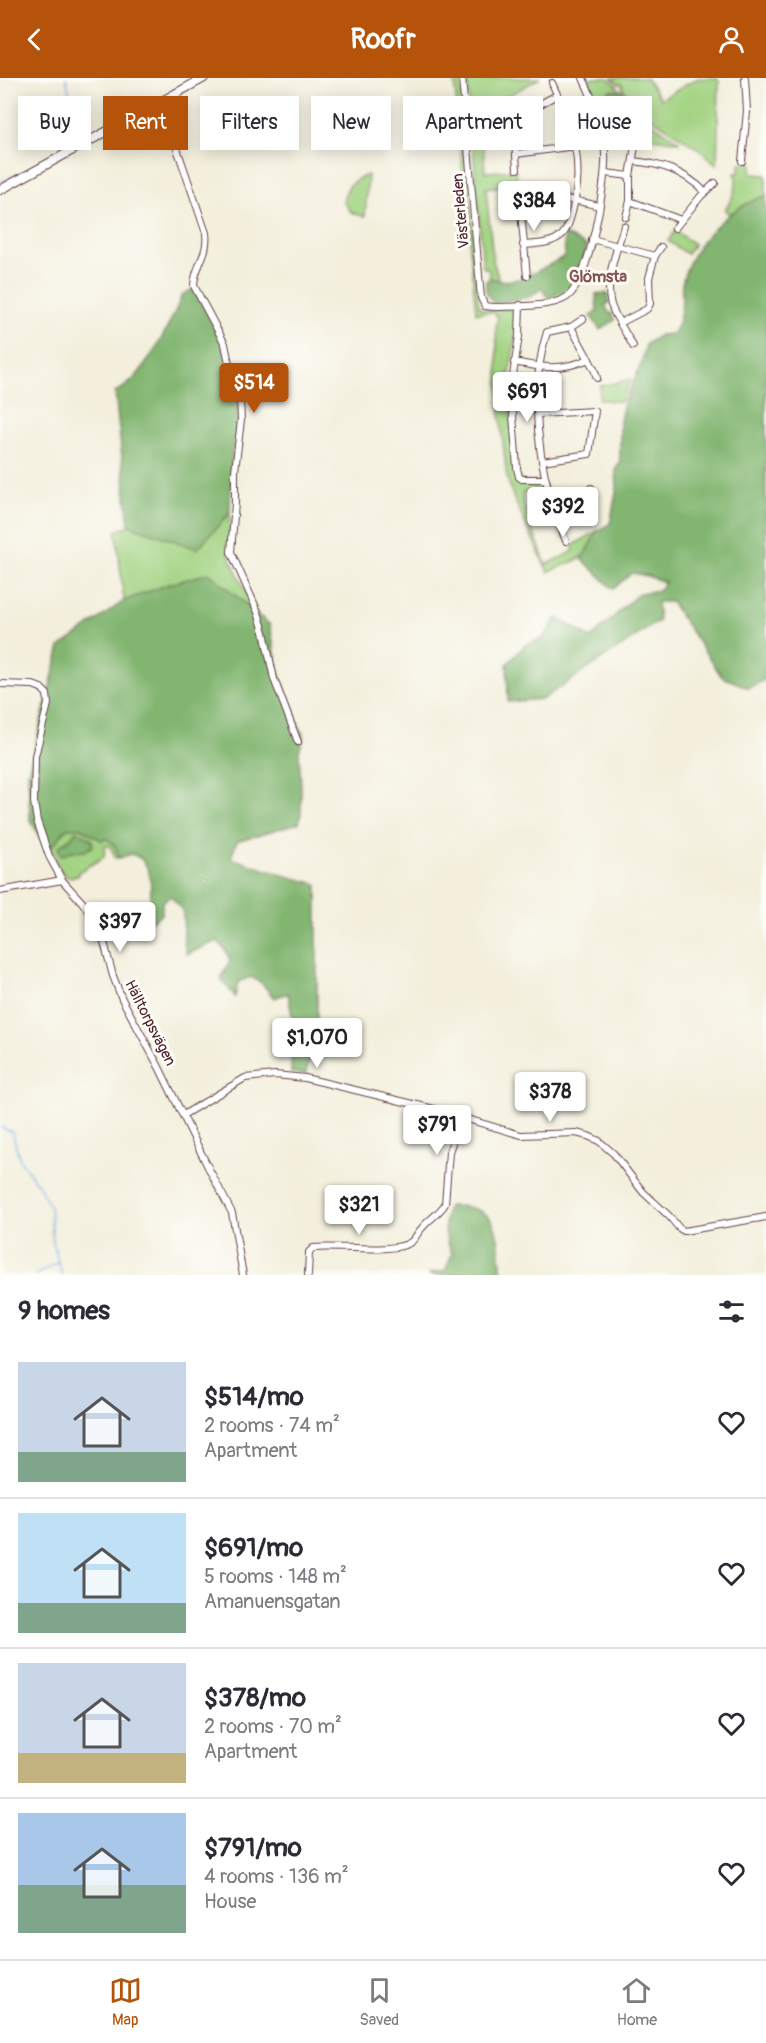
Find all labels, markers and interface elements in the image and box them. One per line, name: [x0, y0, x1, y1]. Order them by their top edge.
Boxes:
icon: back: [18, 23, 51, 56]
text: Roofr: [350, 23, 416, 56]
icon: person: [715, 23, 748, 56]
chip: Buy: [18, 96, 91, 150]
chip: Rent: [103, 96, 188, 150]
chip: Filters: [200, 96, 299, 150]
chip: New: [311, 96, 391, 150]
chip: Apartment: [403, 96, 543, 150]
chip: House: [555, 96, 652, 150]
street label: Västerleden: [448, 172, 474, 250]
pin: $384: [498, 181, 570, 232]
text: $384: [512, 188, 556, 213]
district label: Glömsta: [569, 267, 628, 287]
pin: $514: [218, 363, 290, 414]
text: $514: [233, 370, 275, 395]
pin: $691: [491, 372, 563, 423]
text: $691: [507, 379, 547, 404]
pin: $392: [527, 487, 599, 538]
text: $392: [541, 494, 585, 519]
pin: $397: [84, 902, 156, 953]
text: $397: [99, 909, 141, 934]
street label: Hälltorpsvägen: [120, 977, 180, 1069]
pin: $1,070: [268, 1018, 366, 1069]
text: $1,070: [286, 1025, 348, 1050]
pin: $378: [514, 1072, 586, 1123]
text: $378: [529, 1079, 571, 1104]
pin: $791: [401, 1105, 473, 1156]
text: $791: [417, 1112, 457, 1137]
pin: $321: [323, 1185, 395, 1236]
text: $321: [339, 1192, 380, 1217]
text: 9 homes: [18, 1295, 110, 1327]
icon: filters: [715, 1295, 748, 1328]
text: $514/mo: [204, 1381, 304, 1413]
icon: home: [66, 1386, 138, 1458]
icon: heart: [715, 1406, 748, 1439]
text: 2 rooms · 74 m²: [204, 1413, 340, 1438]
text: Apartment: [204, 1438, 297, 1463]
text: $691/mo: [204, 1532, 303, 1564]
icon: home: [66, 1537, 138, 1609]
icon: heart: [715, 1557, 748, 1590]
text: 5 rooms · 148 m²: [204, 1564, 347, 1589]
text: Amanuensgatan: [204, 1589, 341, 1614]
text: $378/mo: [204, 1682, 306, 1714]
icon: home: [66, 1687, 138, 1759]
icon: heart: [715, 1707, 748, 1740]
text: 2 rooms · 70 m²: [204, 1714, 342, 1739]
text: Apartment: [204, 1739, 297, 1764]
text: $791/mo: [204, 1832, 302, 1864]
icon: home: [66, 1837, 138, 1909]
icon: heart: [715, 1857, 748, 1890]
text: 4 rooms · 136 m²: [204, 1864, 349, 1889]
text: House: [204, 1889, 256, 1914]
tab: Map: [109, 1974, 142, 2030]
tab: Saved: [359, 1974, 399, 2030]
tab: Home: [617, 1974, 657, 2030]

